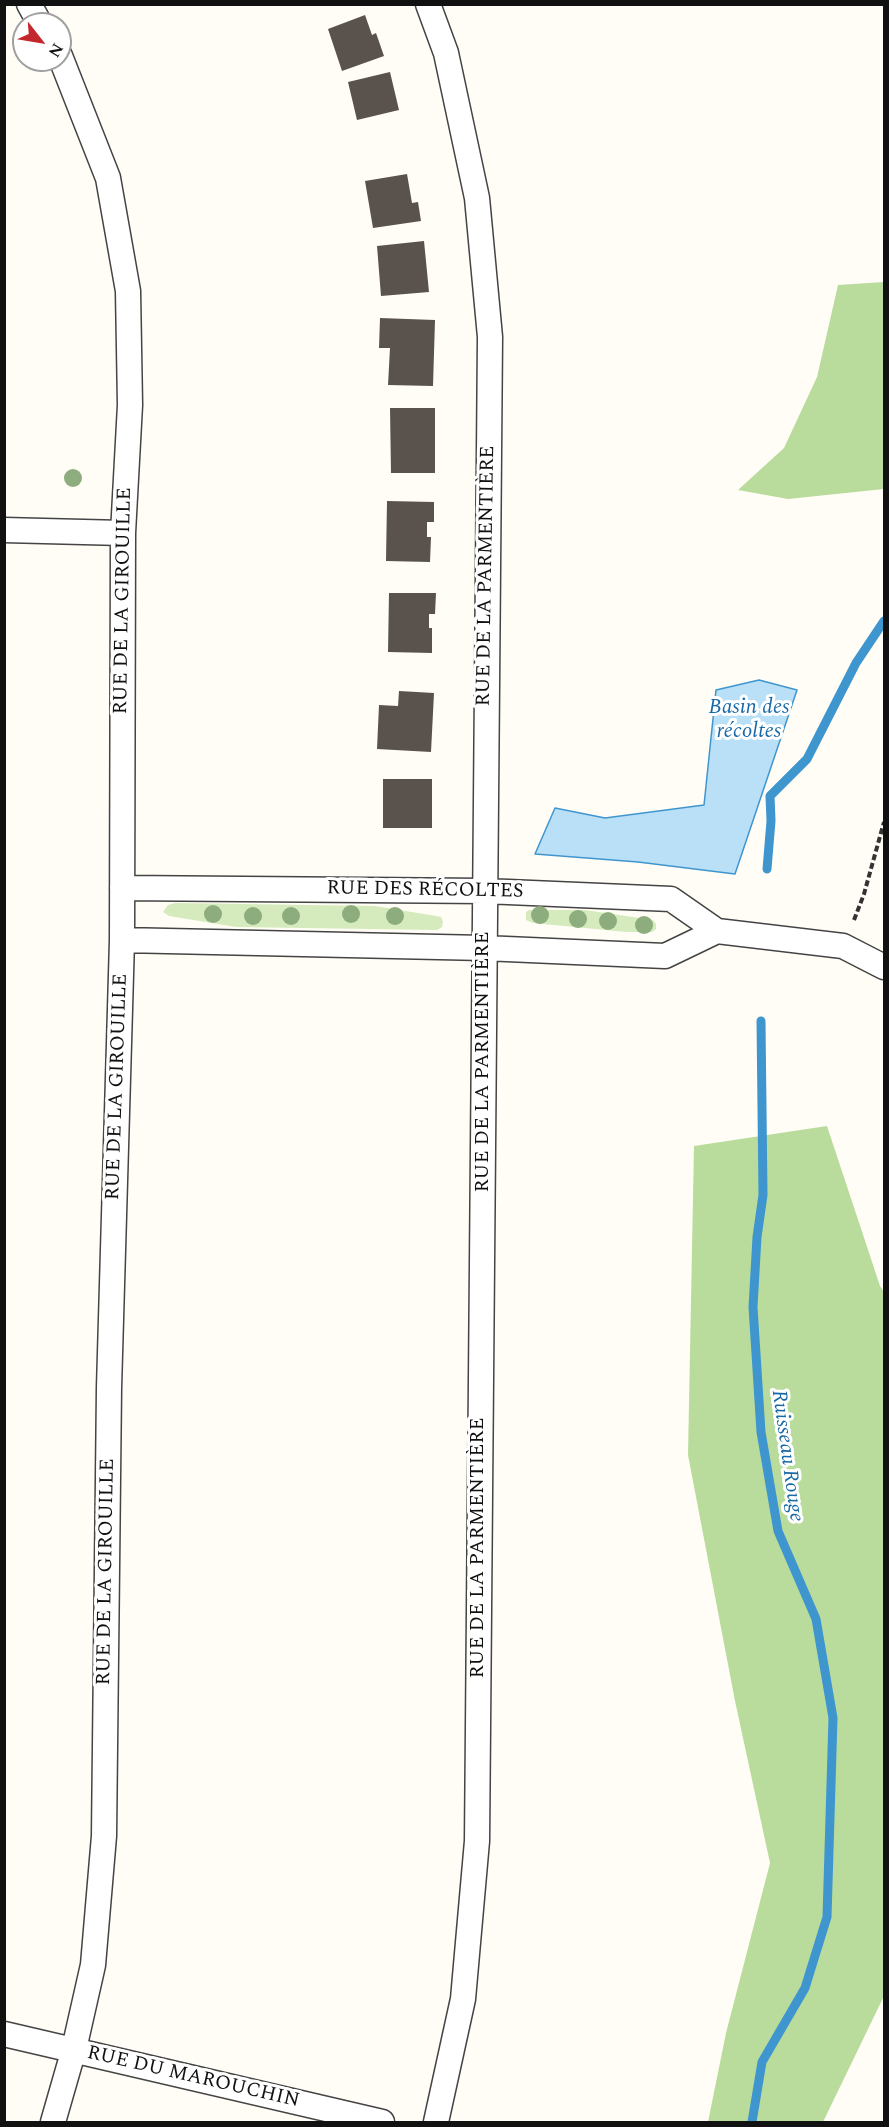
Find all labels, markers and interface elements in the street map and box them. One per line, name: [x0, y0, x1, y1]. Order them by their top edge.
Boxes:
north arrow: [12, 12, 72, 72]
text: N: [42, 38, 69, 62]
street label: RUE DE LA PARMENTIÈRE: [473, 445, 501, 707]
street label: RUE DE LA GIROUILLE: [110, 487, 138, 715]
water label: Basin des récoltes: [709, 696, 789, 746]
street label: RUE DES RÉCOLTES: [326, 877, 524, 905]
street label: RUE DE LA PARMENTIÈRE: [472, 932, 496, 1192]
street label: RUE DE LA GIROUILLE: [102, 973, 134, 1201]
water label: Ruisseau Rouge: [764, 1388, 808, 1524]
street label: RUE DE LA PARMENTIÈRE: [467, 1418, 491, 1678]
street label: RUE DE LA GIROUILLE: [93, 1458, 121, 1686]
street label: RUE DU MAROUCHIN: [84, 2042, 302, 2114]

